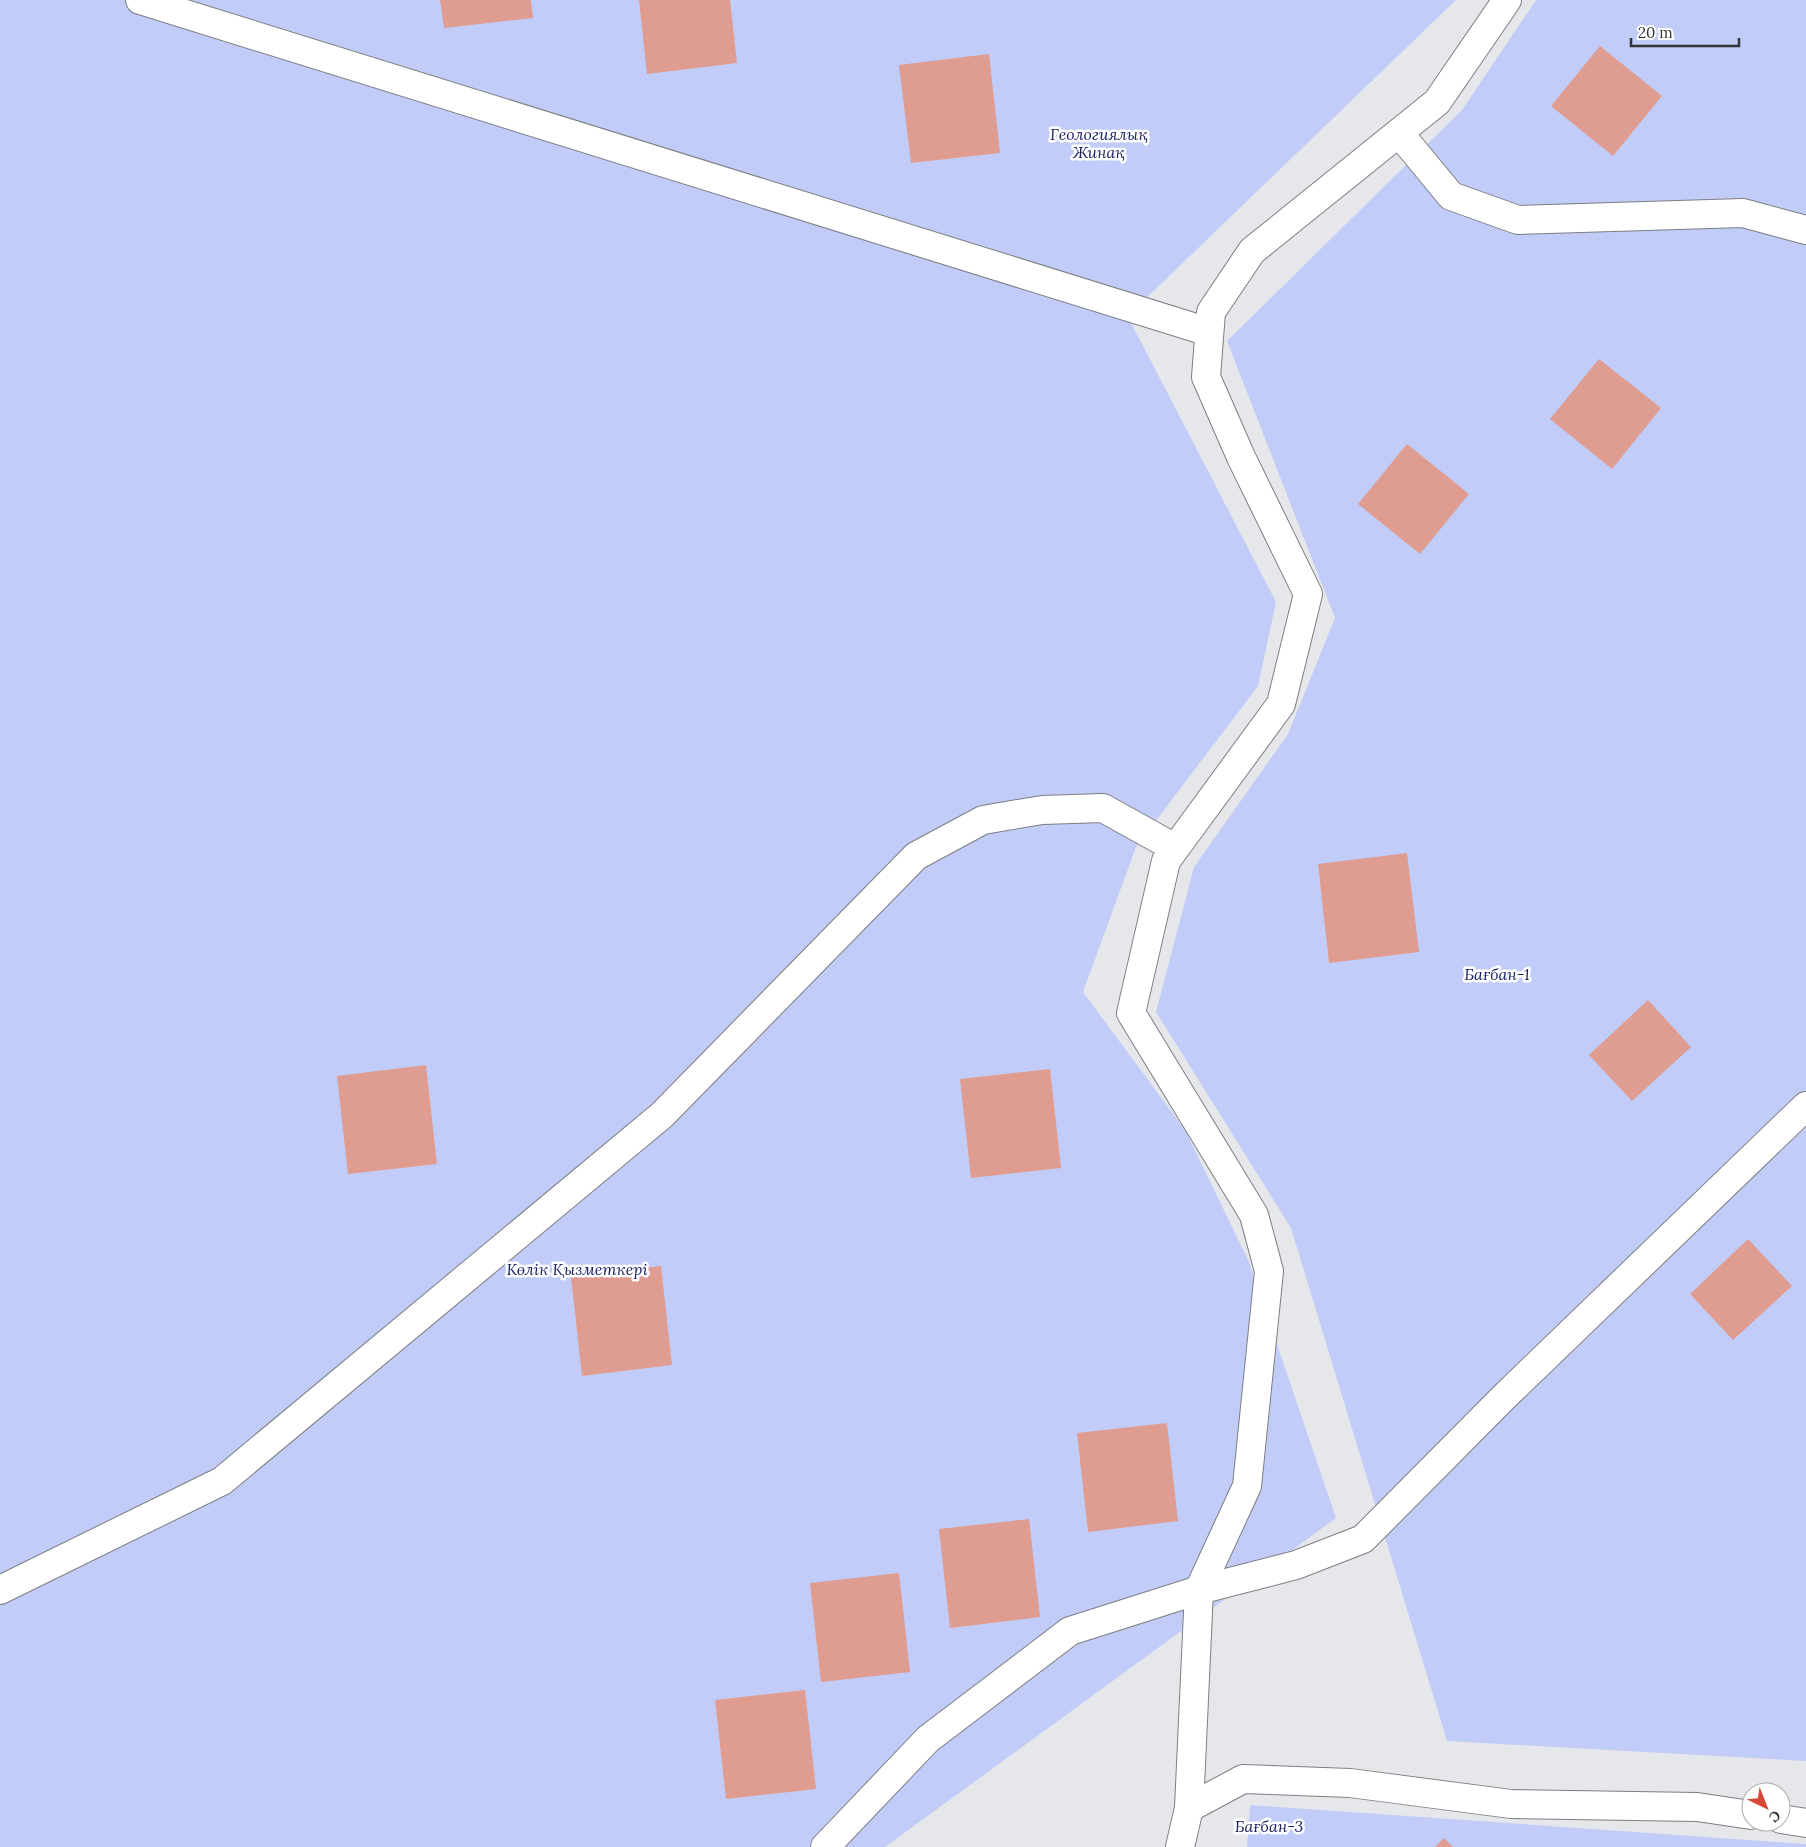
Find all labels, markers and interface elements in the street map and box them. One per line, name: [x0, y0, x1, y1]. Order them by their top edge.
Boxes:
scale bar: [1631, 15, 1738, 47]
text: 20 m: [1638, 23, 1673, 42]
park label: Геологиялық Жинақ: [1050, 124, 1148, 162]
park label: Бағбан-1: [1464, 964, 1530, 984]
park label: Көлік Қызметкері: [506, 1259, 648, 1279]
north arrow: [1741, 1782, 1791, 1832]
text: С: [1765, 1807, 1785, 1827]
park label: Бағбан-3: [1235, 1816, 1303, 1836]

